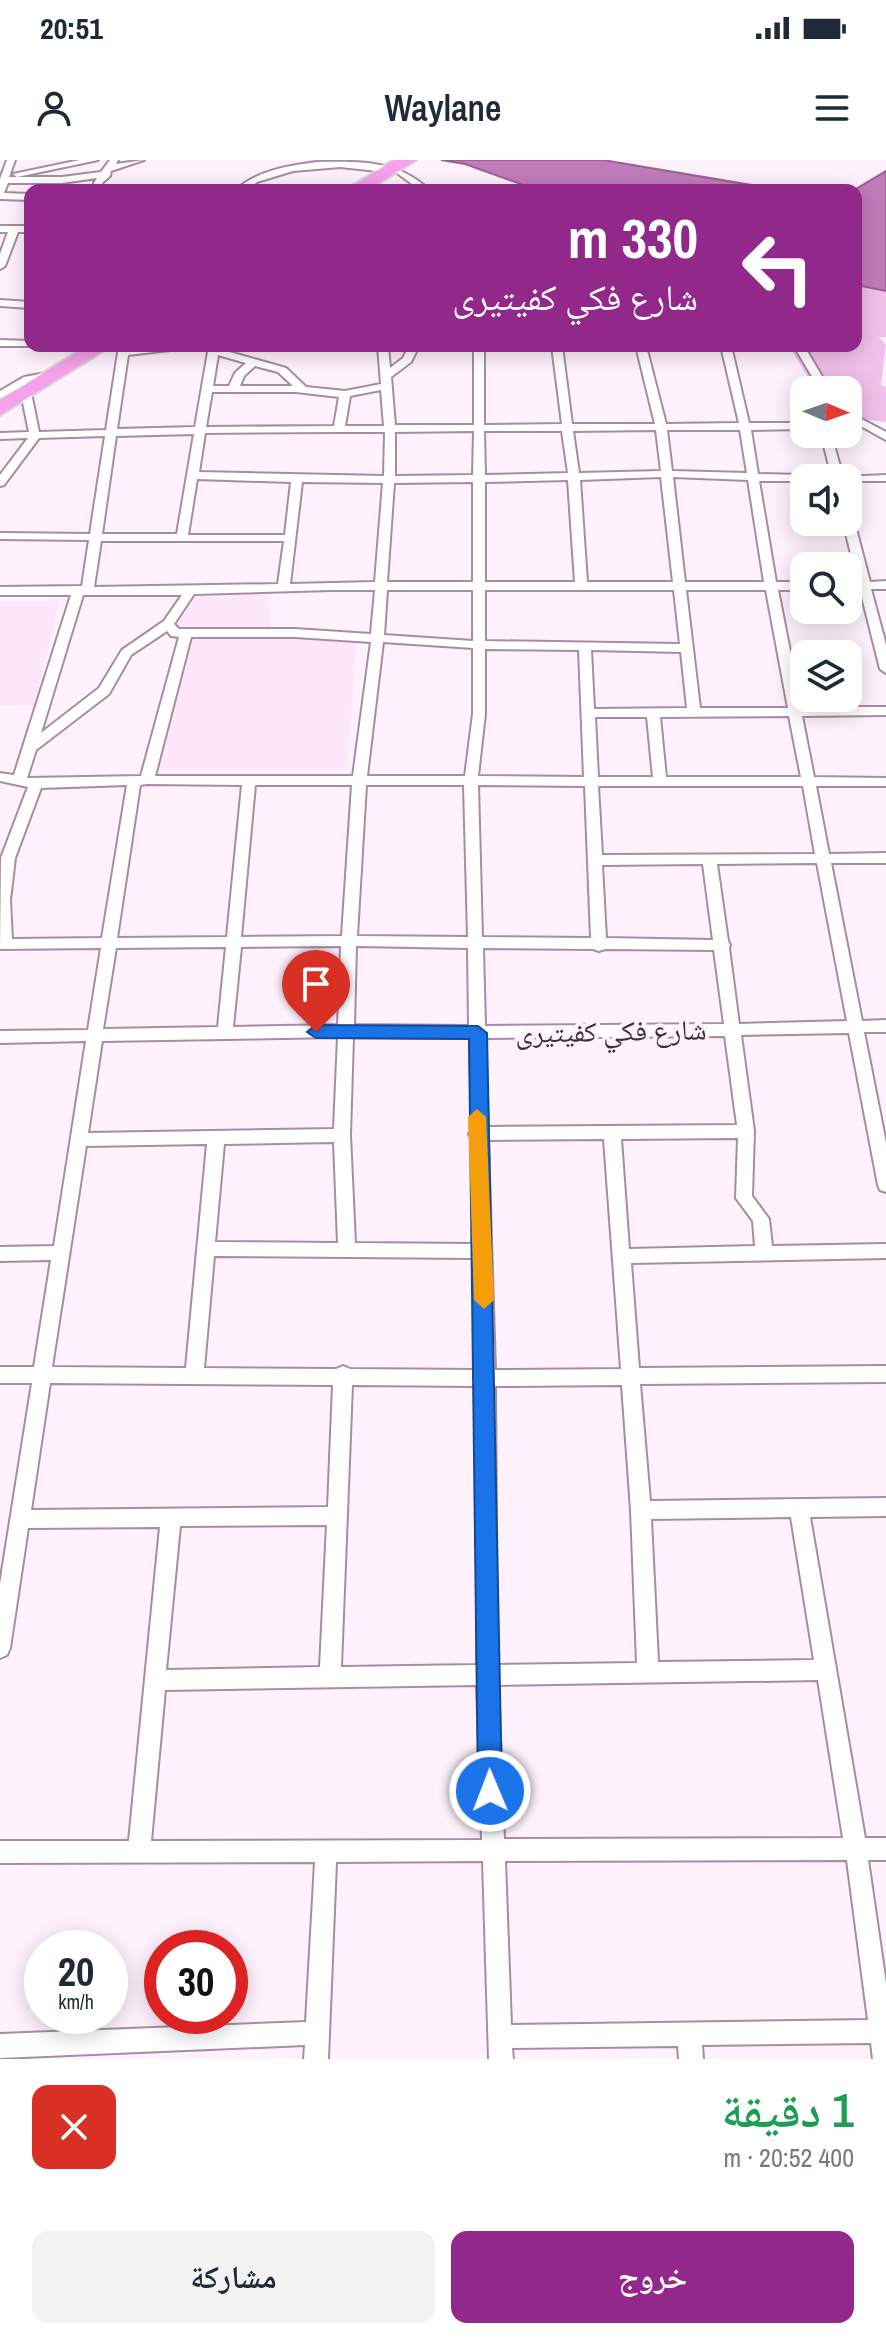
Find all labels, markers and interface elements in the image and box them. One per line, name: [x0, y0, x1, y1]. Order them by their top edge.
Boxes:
text: 20:51: [40, 8, 103, 48]
text: Waylane: [385, 84, 502, 132]
icon: person: [32, 86, 76, 130]
icon: menu: [810, 86, 854, 130]
text: 330 m: [568, 200, 698, 275]
icon: left: [726, 216, 830, 320]
text: شارع فكي كفيتيرى: [452, 273, 698, 321]
north arrow: [790, 376, 862, 448]
map controls: [790, 376, 862, 712]
button: sound: [790, 464, 862, 536]
button: search: [790, 552, 862, 624]
button: layers: [790, 640, 862, 712]
pin: [282, 950, 350, 1032]
icon: arrive: [294, 962, 338, 1006]
street label: شارع فكي كفيتيرى: [515, 1010, 707, 1056]
position arrow: [448, 1749, 532, 1833]
speed limit sign: 30: [144, 1930, 248, 2034]
text: 20: [58, 1945, 94, 1998]
text: km/h: [58, 1988, 94, 2015]
text: 1 دقيقة: [721, 2077, 854, 2142]
button: close: [32, 2085, 116, 2169]
text: 400 m · 20:52: [724, 2140, 854, 2175]
button: مشاركة: [32, 2231, 435, 2323]
button: خروج: [451, 2231, 854, 2323]

